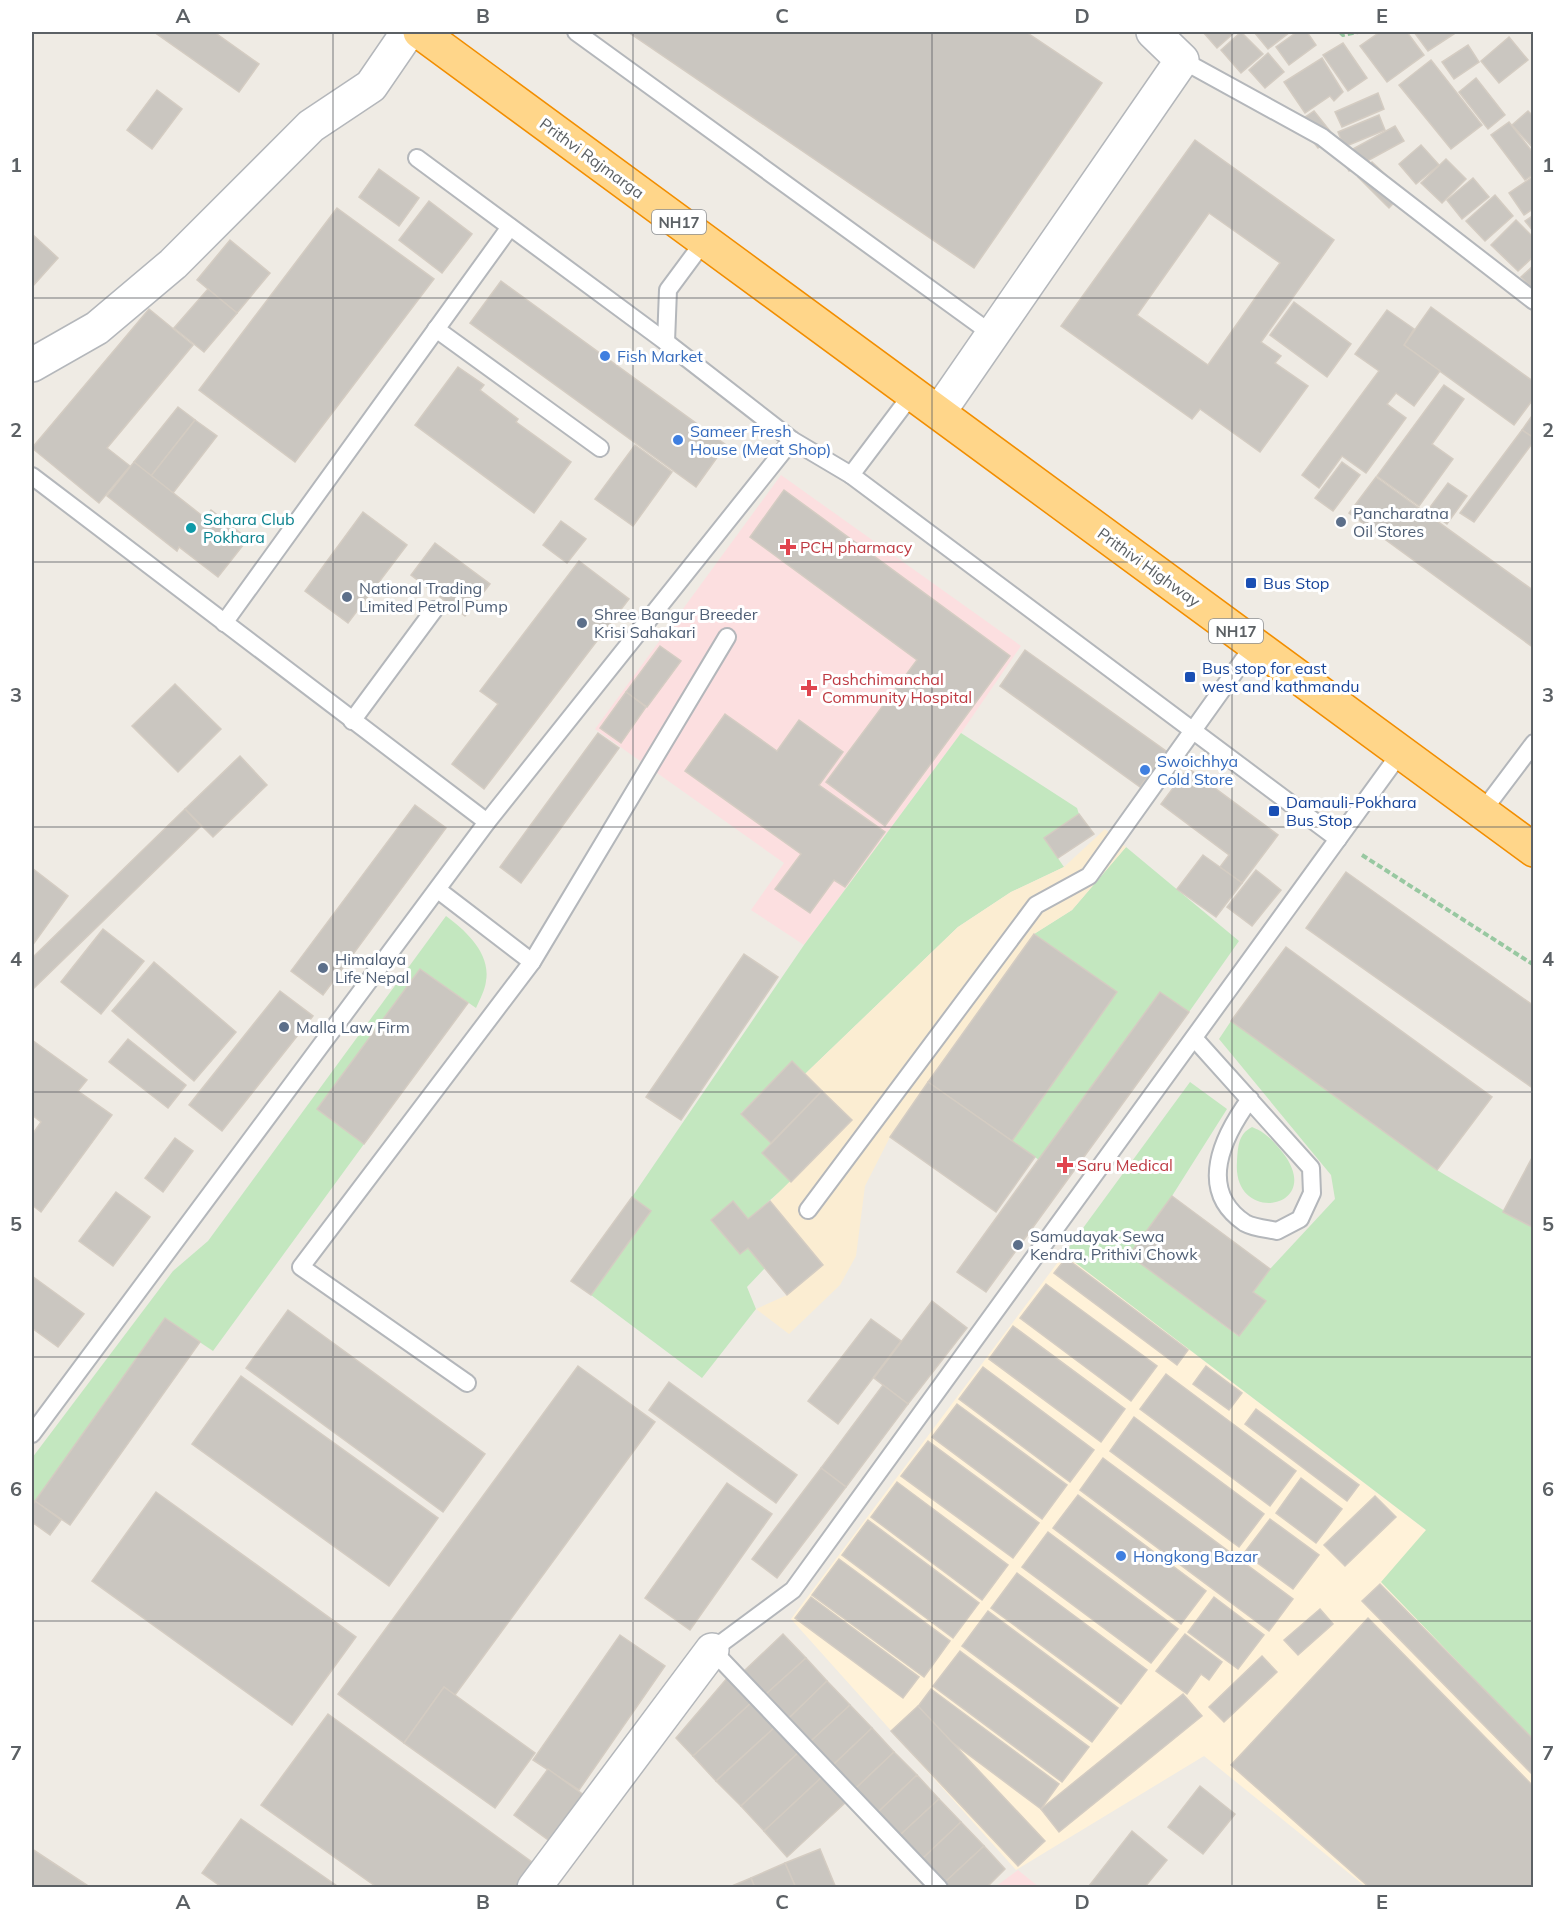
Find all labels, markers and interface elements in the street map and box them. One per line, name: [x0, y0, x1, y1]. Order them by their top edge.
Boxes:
text: A: [176, 3, 191, 28]
text: B: [476, 3, 490, 28]
text: C: [775, 3, 789, 28]
text: D: [1074, 3, 1090, 28]
text: E: [1376, 3, 1388, 28]
street label: Prithvi Rajmarga: [536, 113, 648, 203]
text: 1: [10, 152, 22, 177]
text: 1: [1542, 152, 1554, 177]
road number: NH17: [652, 210, 706, 234]
place label: Fish Market: [617, 346, 703, 366]
marker: Fish Market: [598, 349, 612, 363]
text: 2: [10, 417, 22, 442]
text: 2: [1542, 417, 1554, 442]
place label: Sameer Fresh House (Meat Shop): [690, 421, 831, 459]
marker: Sameer Fresh House (Meat Shop): [671, 433, 685, 447]
place label: Pancharatna Oil Stores: [1353, 503, 1449, 541]
place label: Sahara Club Pokhara: [203, 509, 295, 547]
marker: Pancharatna Oil Stores: [1334, 515, 1348, 529]
marker: Sahara Club Pokhara: [184, 521, 198, 535]
street label: Prithivi Highway: [1094, 523, 1205, 611]
place label: PCH pharmacy: [800, 537, 913, 557]
marker: PCH pharmacy: [781, 540, 795, 554]
place label: Bus Stop: [1263, 573, 1329, 593]
marker: Bus Stop: [1244, 576, 1258, 590]
place label: National Trading Limited Petrol Pump: [359, 578, 508, 616]
marker: National Trading Limited Petrol Pump: [340, 590, 354, 604]
place label: Shree Bangur Breeder Krisi Sahakari: [594, 604, 758, 642]
marker: Shree Bangur Breeder Krisi Sahakari: [575, 616, 589, 630]
road number: NH17: [1209, 619, 1263, 643]
place label: Bus stop for east west and kathmandu: [1202, 658, 1359, 696]
place label: Pashchimanchal Community Hospital: [822, 669, 972, 707]
marker: Bus stop for east west and kathmandu: [1183, 670, 1197, 684]
marker: Pashchimanchal Community Hospital: [800, 679, 818, 697]
text: 3: [10, 682, 22, 707]
text: 3: [1542, 682, 1554, 707]
place label: Swoichhya Cold Store: [1157, 751, 1238, 789]
marker: Swoichhya Cold Store: [1138, 763, 1152, 777]
place label: Damauli-Pokhara Bus Stop: [1286, 792, 1417, 830]
marker: Damauli-Pokhara Bus Stop: [1267, 804, 1281, 818]
text: 4: [10, 946, 22, 971]
text: 4: [1542, 946, 1554, 971]
place label: Himalaya Life Nepal: [335, 949, 409, 987]
marker: Himalaya Life Nepal: [316, 961, 330, 975]
place label: Malla Law Firm: [296, 1017, 410, 1037]
marker: Malla Law Firm: [277, 1020, 291, 1034]
place label: Saru Medical: [1077, 1155, 1173, 1175]
marker: Saru Medical: [1058, 1158, 1072, 1172]
text: 5: [10, 1211, 22, 1236]
text: 5: [1542, 1211, 1554, 1236]
place label: Samudayak Sewa Kendra, Prithivi Chowk: [1030, 1226, 1198, 1264]
marker: Samudayak Sewa Kendra, Prithivi Chowk: [1011, 1238, 1025, 1252]
text: 6: [10, 1476, 22, 1501]
text: 6: [1542, 1476, 1554, 1501]
place label: Hongkong Bazar: [1133, 1546, 1258, 1566]
marker: Hongkong Bazar: [1114, 1549, 1128, 1563]
text: 7: [10, 1740, 22, 1765]
text: 7: [1542, 1740, 1554, 1765]
text: A: [176, 1889, 191, 1914]
text: B: [476, 1889, 490, 1914]
text: C: [775, 1889, 789, 1914]
text: D: [1074, 1889, 1090, 1914]
text: E: [1376, 1889, 1388, 1914]

